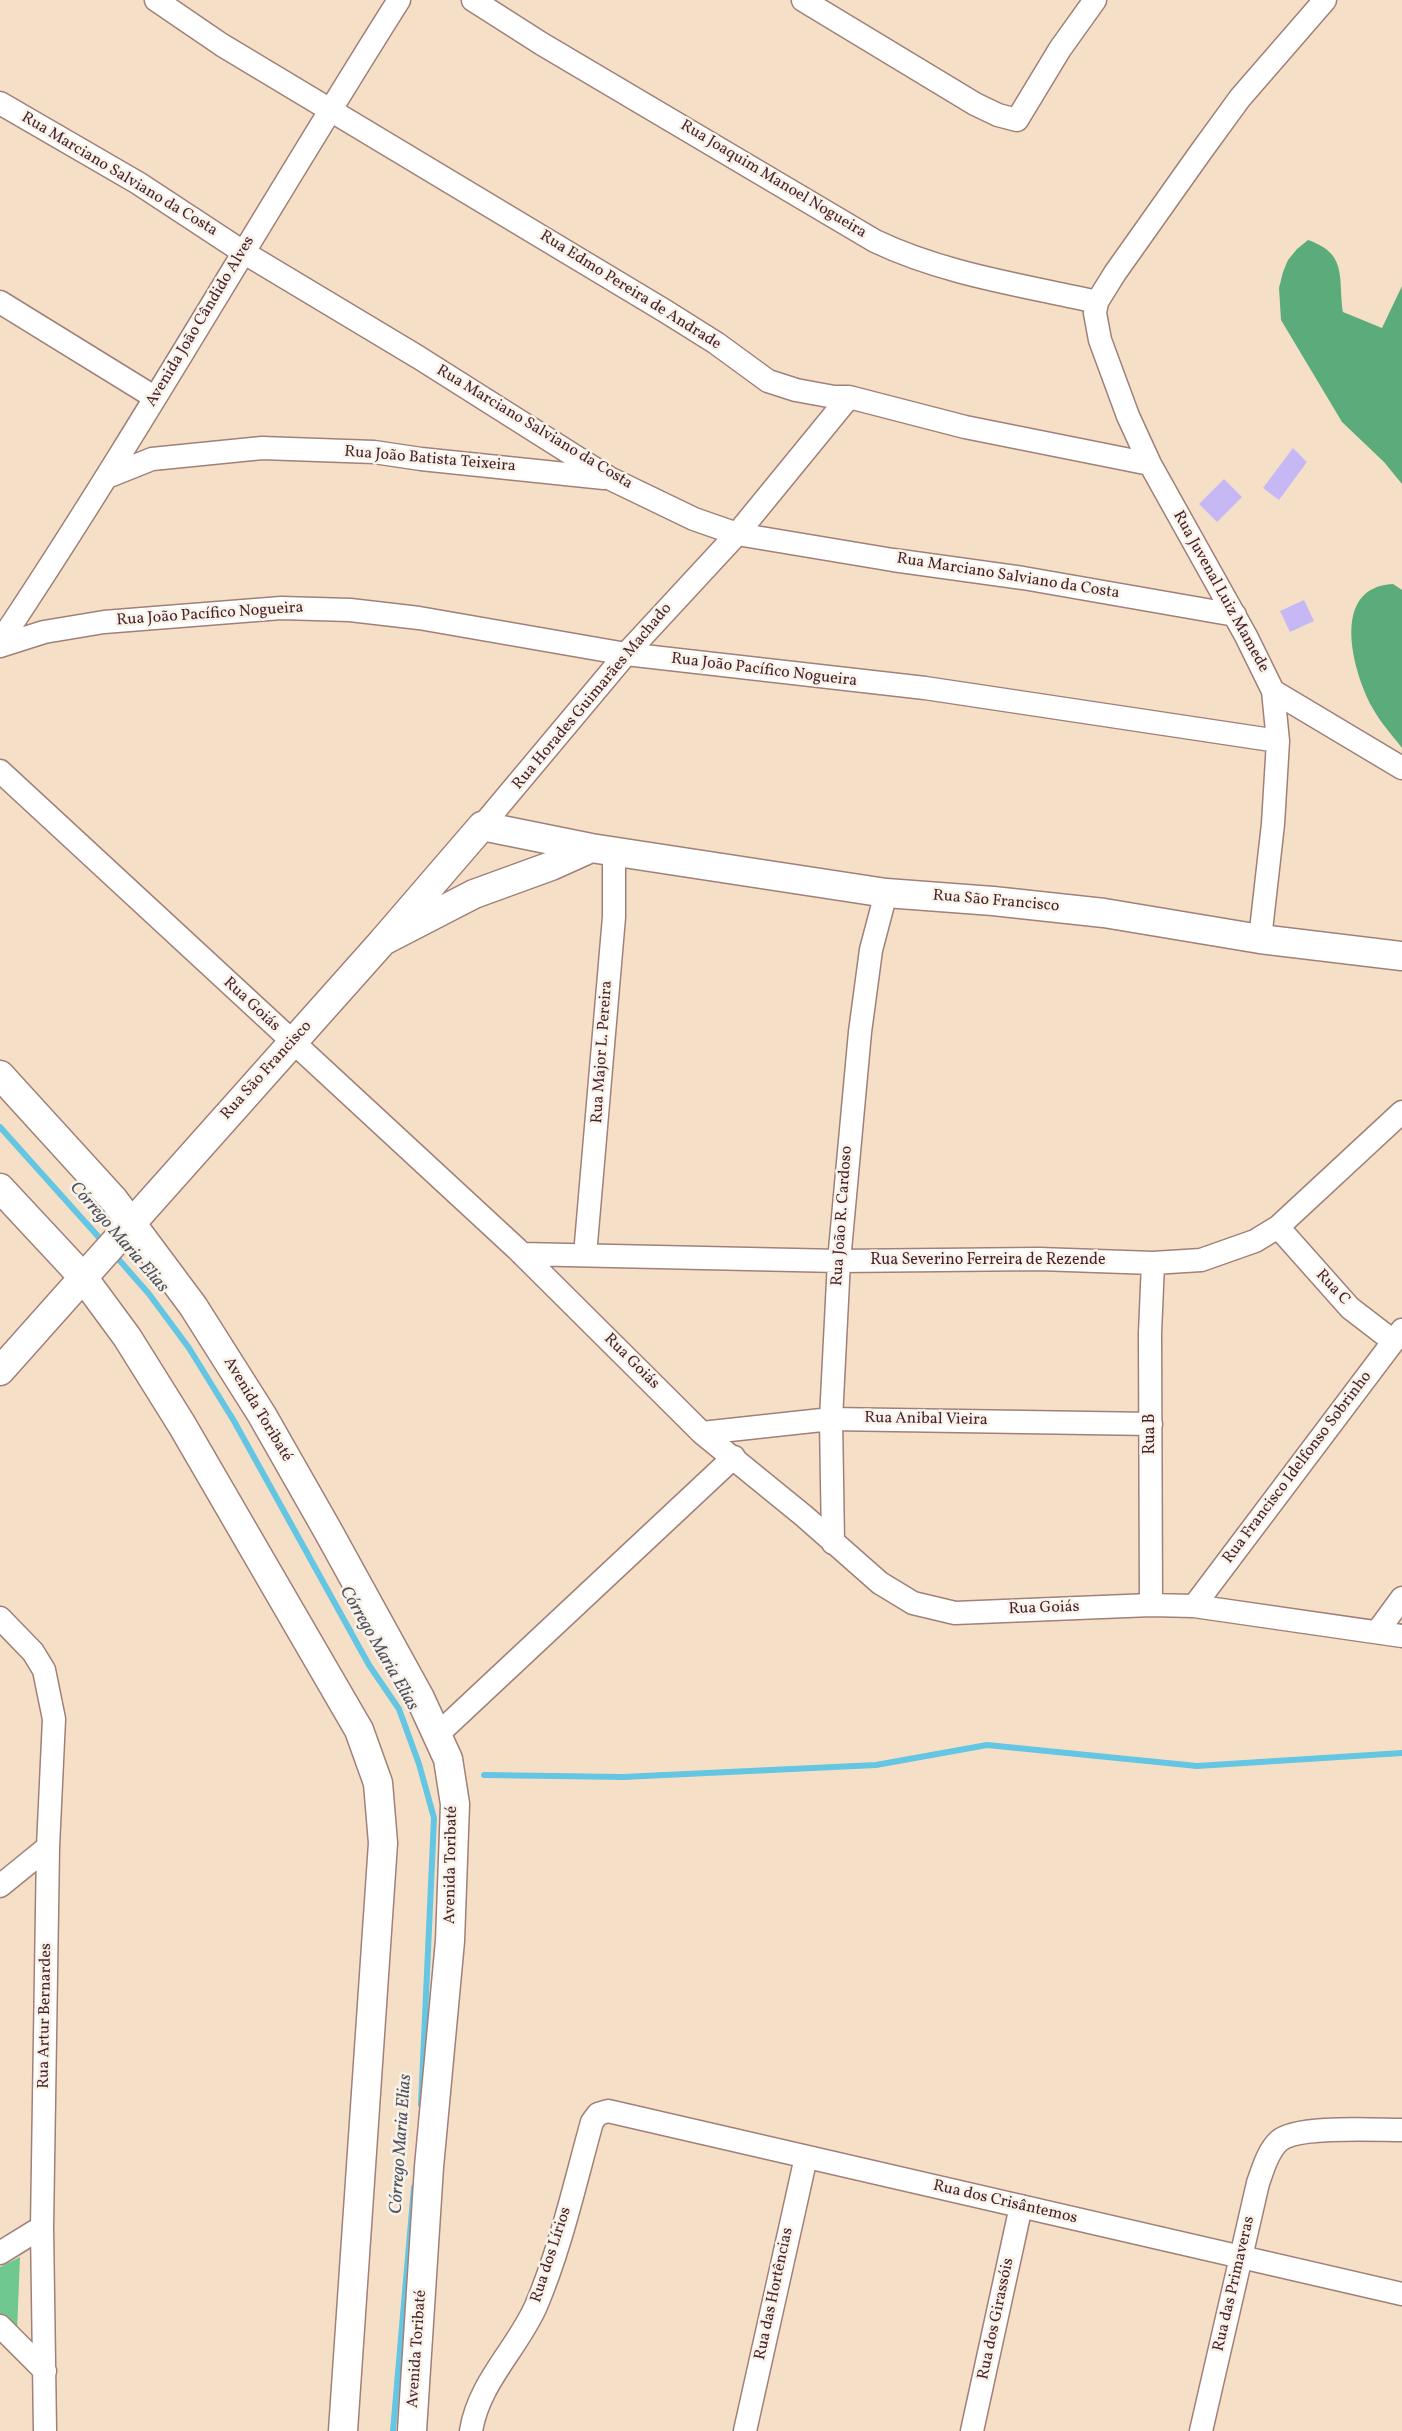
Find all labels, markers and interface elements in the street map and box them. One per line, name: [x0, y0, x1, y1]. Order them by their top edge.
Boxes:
street label: Rua Marciano Salviano da Costa: [17, 109, 221, 241]
street label: Rua Joaquim Manoel Nogueira: [676, 117, 870, 243]
street label: Rua Edmo Pereira de Andrade: [536, 227, 724, 355]
street label: Avenida João Cândido Alves: [142, 233, 260, 411]
street label: Rua Marciano Salviano da Costa: [432, 362, 636, 494]
street label: Rua João Batista Teixeira: [343, 443, 517, 477]
street label: Rua Juvenal Luiz Mamede: [1168, 508, 1272, 676]
street label: Rua Marciano Salviano da Costa: [895, 550, 1121, 604]
street label: Rua João Pacífico Nogueira: [116, 599, 304, 631]
street label: Rua Horades Guimarães Machado: [509, 600, 677, 794]
street label: Rua João Pacífico Nogueira: [670, 650, 858, 692]
street label: Rua São Francisco: [932, 887, 1060, 917]
street label: Rua Goiás: [218, 974, 284, 1036]
street label: Rua Major L. Pereira: [588, 980, 618, 1124]
street label: Rua São Francisco: [217, 1017, 317, 1125]
street label: Rua João R. Cardoso: [829, 1145, 857, 1287]
water label: Córrego Maria Elias: [64, 1178, 172, 1298]
street label: Rua Severino Ferreira de Rezende: [870, 1251, 1106, 1271]
street label: Rua C: [1311, 1266, 1353, 1310]
street label: Rua Goiás: [599, 1330, 663, 1394]
street label: Avenida Toribaté: [218, 1354, 296, 1466]
street label: Rua Francisco Idelfonso Sobrinho: [1219, 1368, 1377, 1568]
street label: Rua Anibal Vieira: [864, 1409, 988, 1431]
street label: Rua B: [1141, 1413, 1161, 1455]
water label: Córrego Maria Elias: [334, 1583, 422, 1715]
street label: Rua Goiás: [1008, 1598, 1080, 1620]
street label: Avenida Toribaté: [441, 1806, 463, 1924]
street label: Rua Artur Bernardes: [35, 1943, 57, 2089]
water label: Córrego Maria Elias: [386, 2073, 418, 2215]
street label: Rua dos Crisântemos: [931, 2177, 1079, 2229]
street label: Rua dos Lírios: [528, 2205, 576, 2305]
street label: Rua das Primaveras: [1210, 2215, 1260, 2353]
street label: Rua das Hortências: [752, 2226, 798, 2362]
street label: Rua dos Girassóis: [975, 2256, 1019, 2382]
street label: Avenida Toribaté: [404, 2289, 432, 2409]

